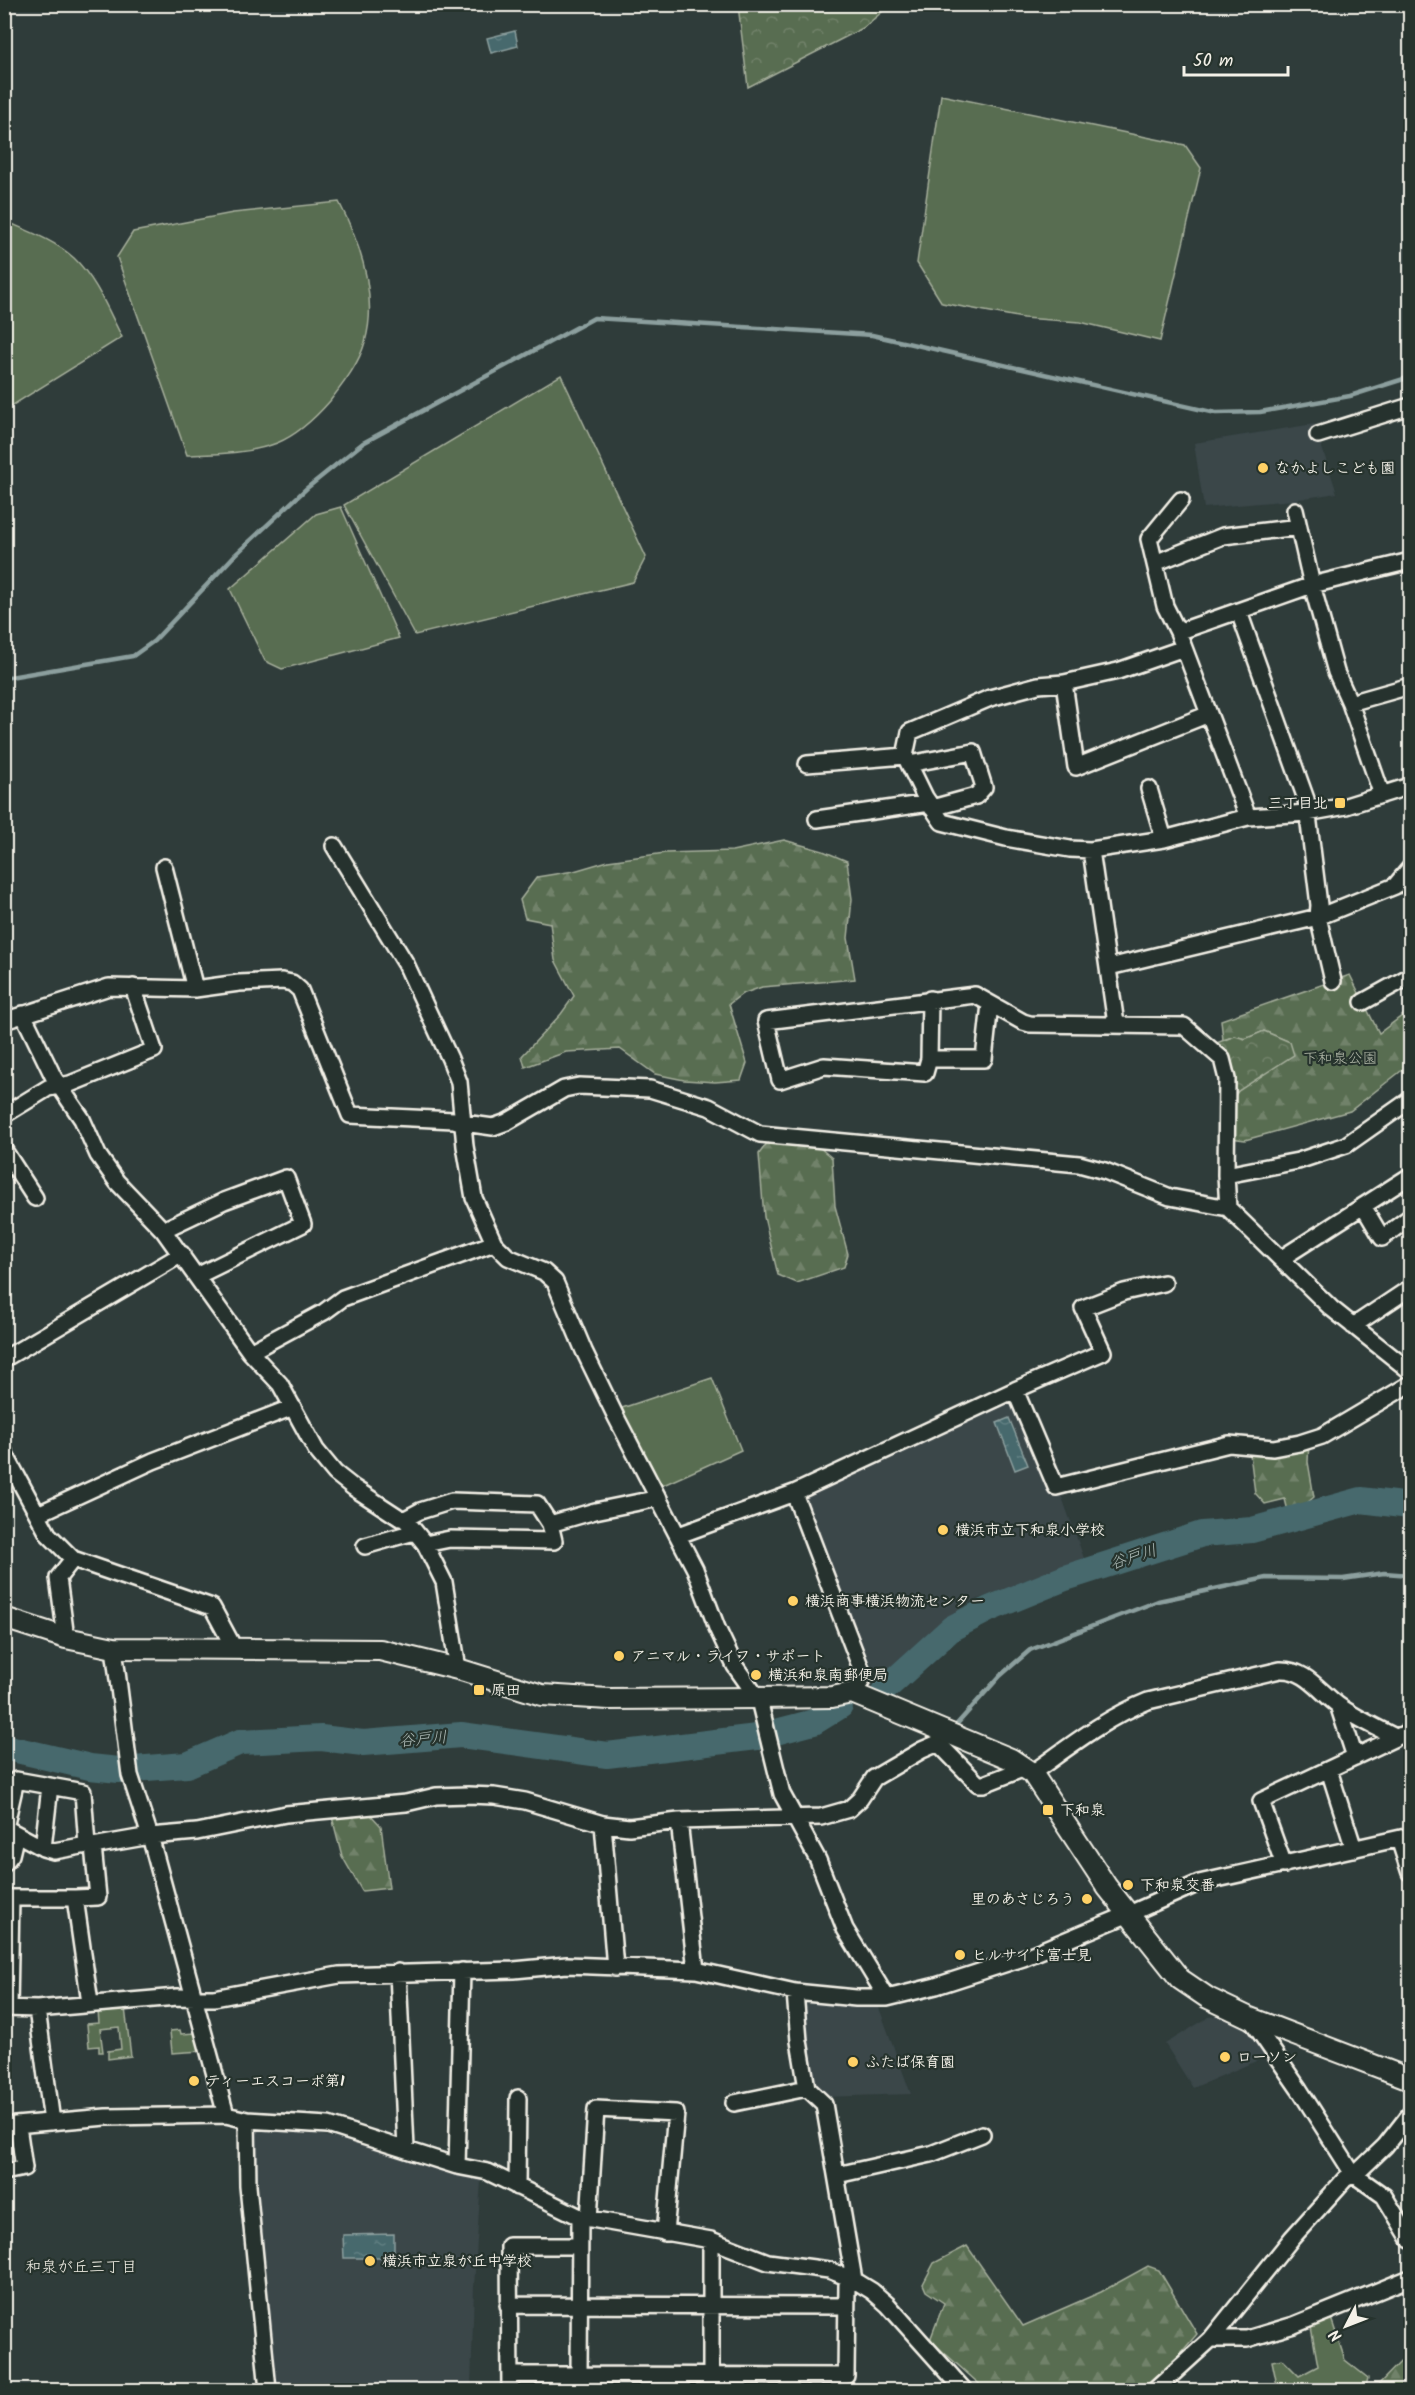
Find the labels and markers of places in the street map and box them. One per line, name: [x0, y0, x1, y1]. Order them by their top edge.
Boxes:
place label: なかよしこども園: [1275, 457, 1395, 481]
marker: なかよしこども園: [1256, 461, 1270, 475]
place label: 三丁目北: [1268, 792, 1328, 816]
marker: 三丁目北: [1333, 796, 1347, 810]
place label: 横浜市立下和泉小学校: [955, 1519, 1105, 1543]
marker: 横浜市立下和泉小学校: [936, 1523, 950, 1537]
place label: 横浜商事横浜物流センター: [805, 1590, 985, 1614]
marker: 横浜商事横浜物流センター: [786, 1594, 800, 1608]
place label: アニマル・ライフ・サポート: [631, 1645, 825, 1669]
marker: アニマル・ライフ・サポート: [612, 1649, 626, 1663]
place label: 横浜和泉南郵便局: [768, 1664, 888, 1688]
marker: 横浜和泉南郵便局: [749, 1668, 763, 1682]
place label: 原田: [491, 1679, 521, 1703]
marker: 原田: [472, 1683, 486, 1697]
place label: 下和泉: [1060, 1799, 1105, 1823]
marker: 下和泉: [1041, 1803, 1055, 1817]
place label: 下和泉交番: [1140, 1874, 1215, 1898]
marker: 下和泉交番: [1121, 1878, 1135, 1892]
place label: 里のあさじろう: [971, 1888, 1075, 1912]
marker: 里のあさじろう: [1080, 1892, 1094, 1906]
place label: ヒルサイド富士見: [972, 1944, 1091, 1968]
marker: ヒルサイド富士見: [953, 1948, 967, 1962]
place label: ローソン: [1237, 2046, 1297, 2070]
marker: ローソン: [1218, 2050, 1232, 2064]
place label: ふたば保育園: [865, 2051, 955, 2075]
marker: ふたば保育園: [846, 2055, 860, 2069]
place label: ティーエスコーポ第1: [206, 2070, 345, 2094]
marker: ティーエスコーポ第1: [187, 2074, 201, 2088]
place label: 横浜市立泉が丘中学校: [382, 2250, 532, 2274]
marker: 横浜市立泉が丘中学校: [363, 2254, 377, 2268]

